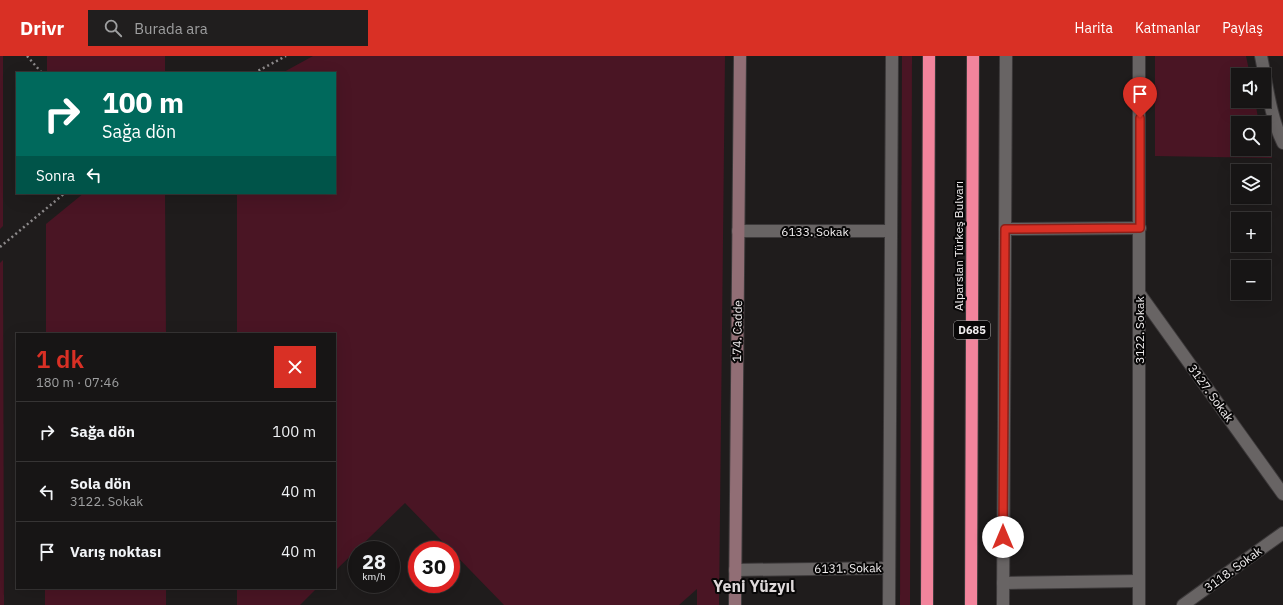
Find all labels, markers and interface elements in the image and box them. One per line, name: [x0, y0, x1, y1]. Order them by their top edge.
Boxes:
search box: [88, 10, 368, 46]
text: Drivr: [20, 16, 64, 40]
icon: search: [102, 17, 124, 39]
text: Burada ara: [134, 19, 208, 38]
text: Harita: [1075, 19, 1113, 37]
text: Katmanlar: [1135, 19, 1200, 37]
text: Paylaş: [1222, 19, 1263, 37]
map controls: [1231, 68, 1271, 300]
button: sound: [1231, 68, 1271, 108]
pin: [1123, 77, 1157, 118]
icon: arrive: [1129, 83, 1151, 105]
text: 100 m: [102, 84, 184, 121]
icon: right: [36, 88, 88, 140]
button: search: [1231, 116, 1271, 156]
text: Sağa dön: [102, 120, 176, 143]
icon: left: [83, 164, 105, 186]
button: layers: [1231, 164, 1271, 204]
text: Sonra: [36, 166, 75, 185]
street label: Alparslan Türkeş Bulvarı: [951, 181, 966, 311]
button: +: [1231, 212, 1271, 252]
street label: 6133. Sokak: [781, 224, 849, 239]
button: −: [1231, 260, 1271, 300]
street label: 3122. Sokak: [1132, 296, 1147, 364]
street label: 174. Cadde: [729, 299, 745, 362]
road number: D685: [954, 321, 990, 339]
text: 1 dk: [36, 343, 84, 375]
button: close: [274, 346, 316, 388]
street label: 3127. Sokak: [1185, 361, 1237, 425]
text: 180 m · 07:46: [36, 374, 119, 391]
icon: right: [36, 421, 58, 443]
text: Sağa dön: [70, 422, 135, 441]
text: 100 m: [272, 422, 316, 441]
text: Sola dön: [70, 474, 131, 493]
icon: left: [36, 481, 58, 503]
text: 40 m: [281, 482, 316, 501]
text: 3122. Sokak: [70, 493, 143, 510]
position arrow: [982, 516, 1024, 558]
icon: arrive: [36, 541, 58, 563]
speed limit sign: 30: [408, 541, 460, 593]
text: Varış noktası: [70, 542, 161, 561]
text: 40 m: [281, 542, 316, 561]
street label: 3118. Sokak: [1201, 543, 1265, 595]
text: 28: [362, 548, 386, 575]
street label: 6131. Sokak: [814, 560, 883, 576]
text: km/h: [362, 570, 386, 583]
district label: Yeni Yüzyıl: [713, 576, 795, 596]

